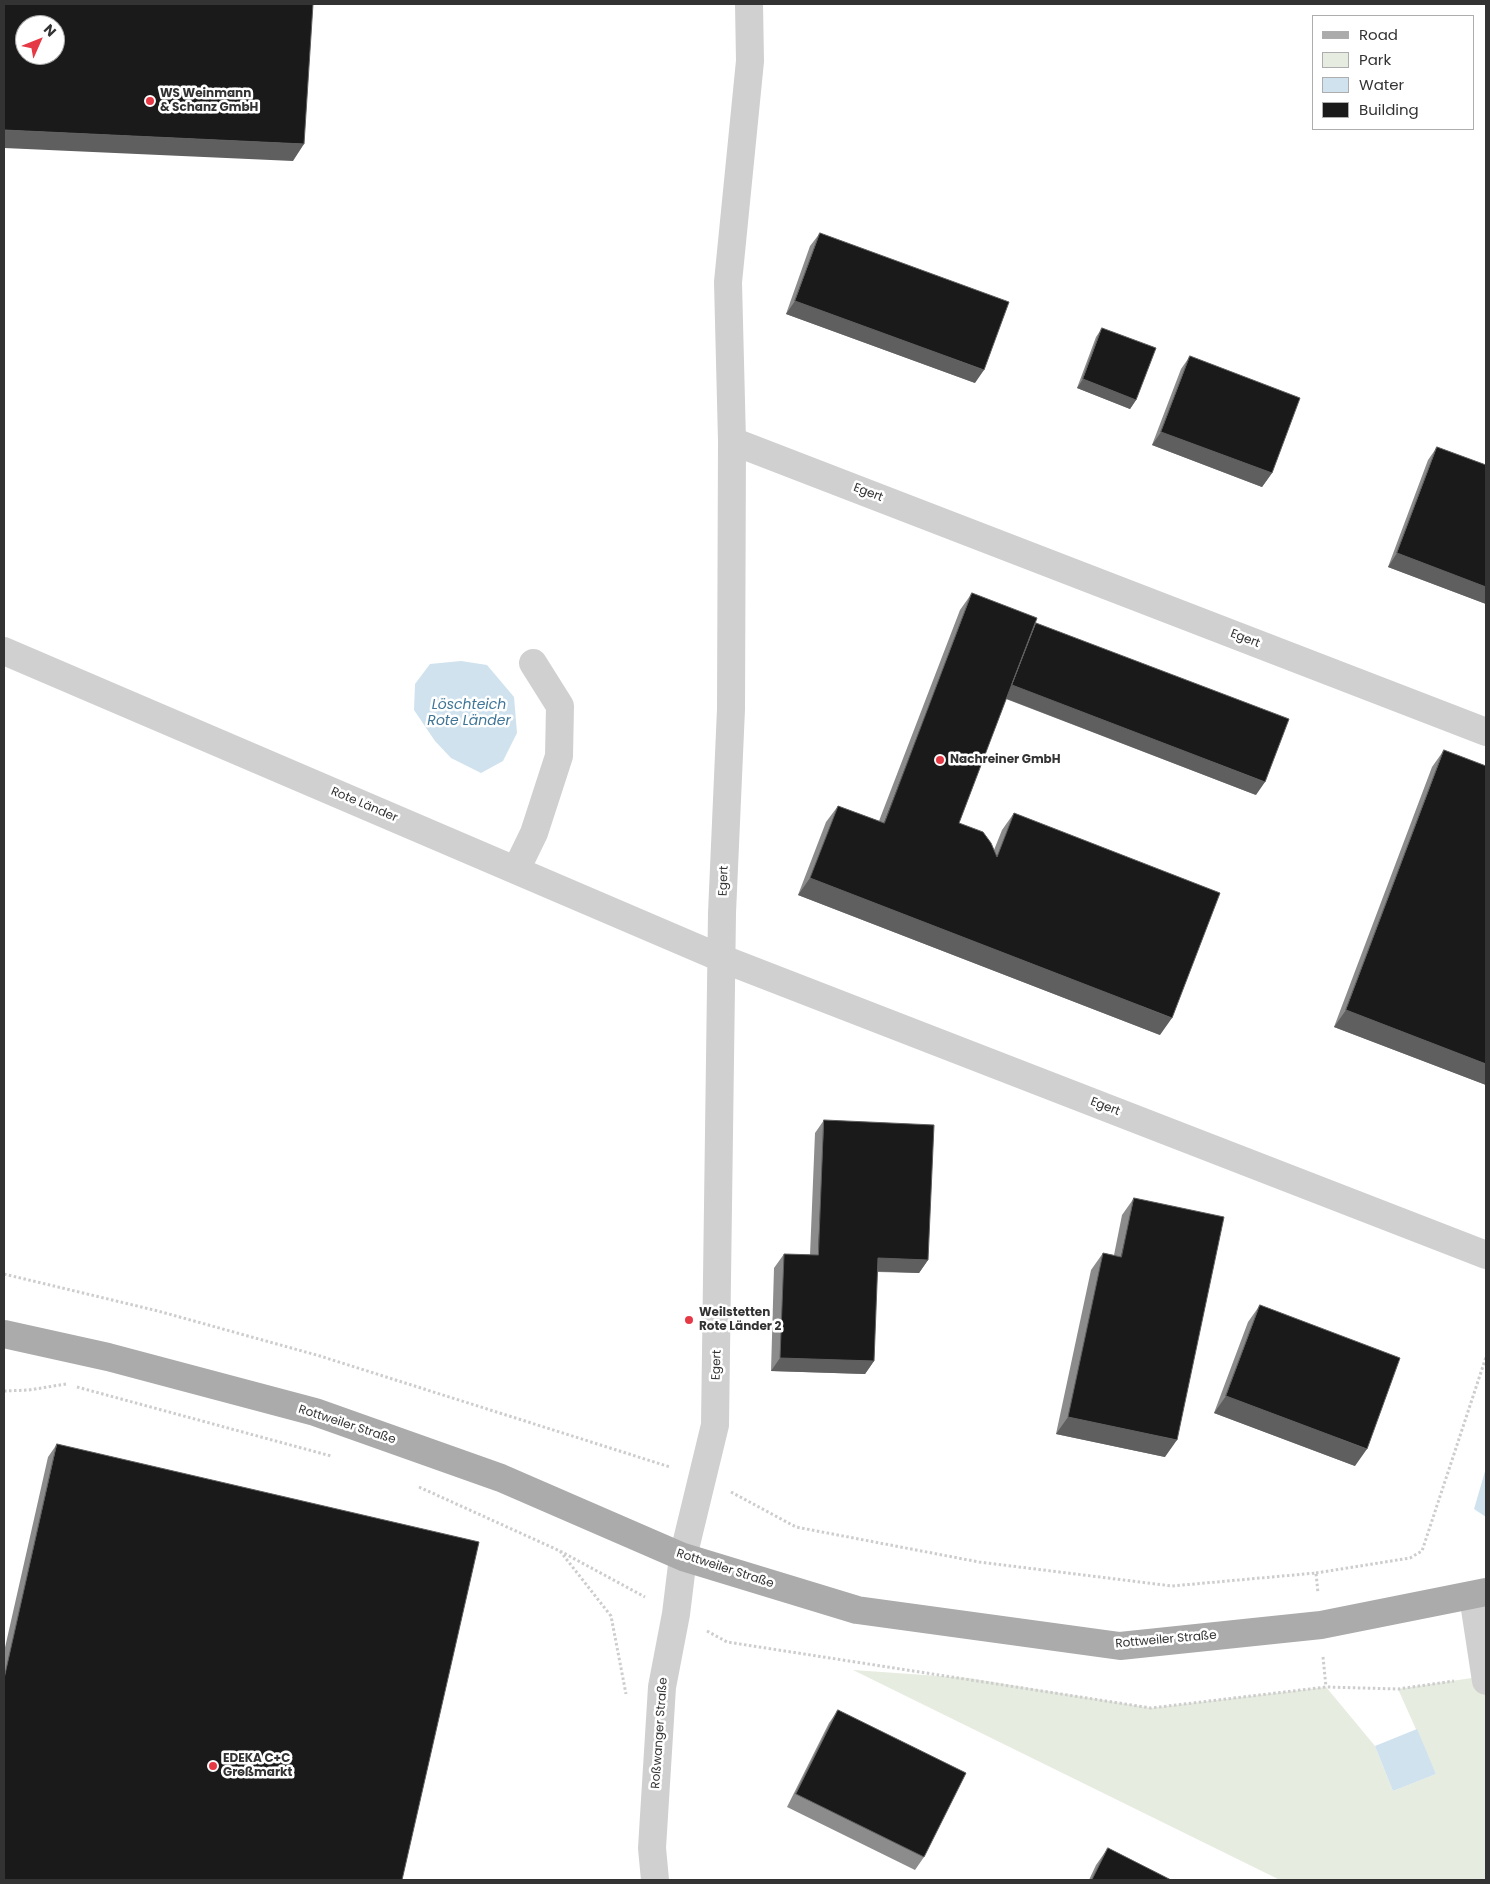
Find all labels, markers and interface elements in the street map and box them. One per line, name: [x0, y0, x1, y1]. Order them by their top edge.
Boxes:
north arrow: [15, 15, 65, 65]
legend: [1312, 15, 1475, 130]
text: N: [39, 20, 61, 41]
text: Road: [1359, 24, 1398, 45]
text: Park: [1359, 49, 1391, 70]
text: Water: [1359, 74, 1404, 95]
place label: WS Weinmann & Schanz GmbH: [160, 87, 258, 115]
marker: WS Weinmann & Schanz GmbH: [144, 95, 156, 107]
text: Building: [1359, 99, 1419, 120]
street label: Egert: [851, 481, 885, 505]
street label: Egert: [1228, 627, 1262, 651]
water label: Löschteich Rote Länder: [427, 697, 511, 730]
place label: Nachreiner GmbH: [950, 753, 1061, 767]
marker: Nachreiner GmbH: [934, 754, 946, 766]
street label: Rote Länder: [329, 785, 399, 825]
street label: Egert: [716, 865, 732, 897]
street label: Egert: [1088, 1095, 1122, 1119]
place label: Weilstetten Rote Länder 2: [699, 1306, 781, 1334]
marker: Weilstetten Rote Länder 2: [683, 1314, 695, 1326]
street label: Egert: [709, 1349, 725, 1381]
street label: Rottweiler Straße: [296, 1402, 398, 1448]
street label: Rottweiler Straße: [674, 1546, 776, 1592]
street label: Rottweiler Straße: [1115, 1628, 1217, 1652]
street label: Roßwanger Straße: [649, 1677, 671, 1789]
place label: EDEKA C+C Großmarkt: [223, 1752, 292, 1780]
marker: EDEKA C+C Großmarkt: [207, 1760, 219, 1772]

